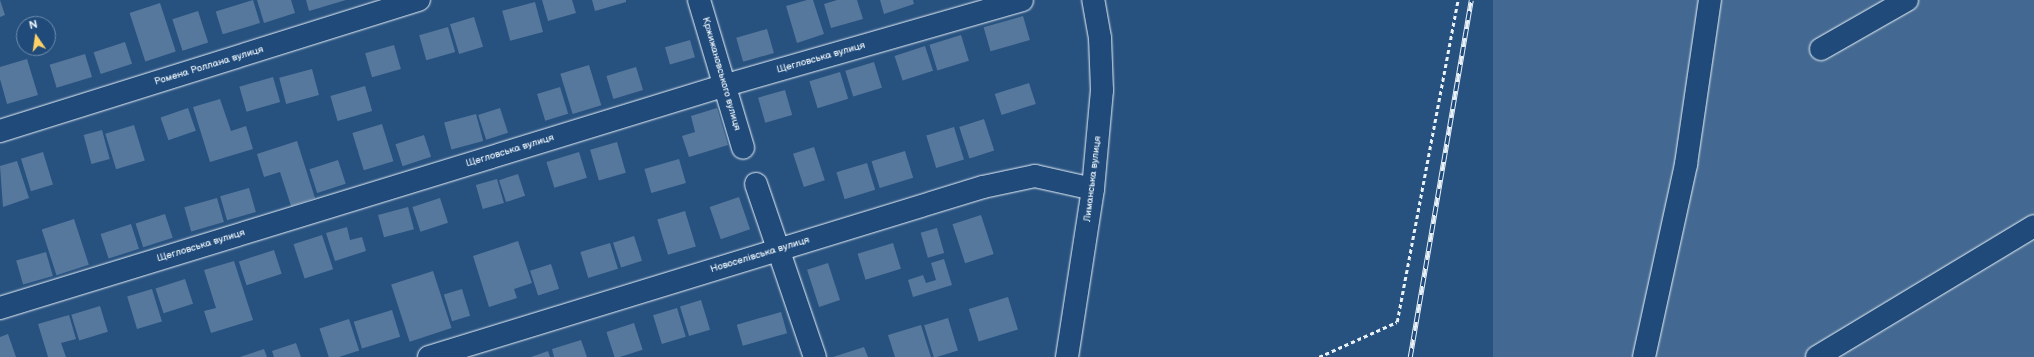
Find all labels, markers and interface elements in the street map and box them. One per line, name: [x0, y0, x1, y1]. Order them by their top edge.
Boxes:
north arrow: [16, 16, 56, 56]
street label: Кржижановського вулиця: [699, 16, 743, 132]
text: N: [28, 18, 39, 32]
street label: Щегловська вулиця: [775, 40, 867, 76]
street label: Ромена Роллана вулиця: [153, 44, 265, 88]
street label: Щегловська вулиця: [464, 132, 556, 170]
street label: Лиманська вулиця: [1082, 135, 1104, 223]
street label: Щегловська вулиця: [155, 227, 247, 265]
street label: Новоселівська вулиця: [709, 234, 811, 276]

